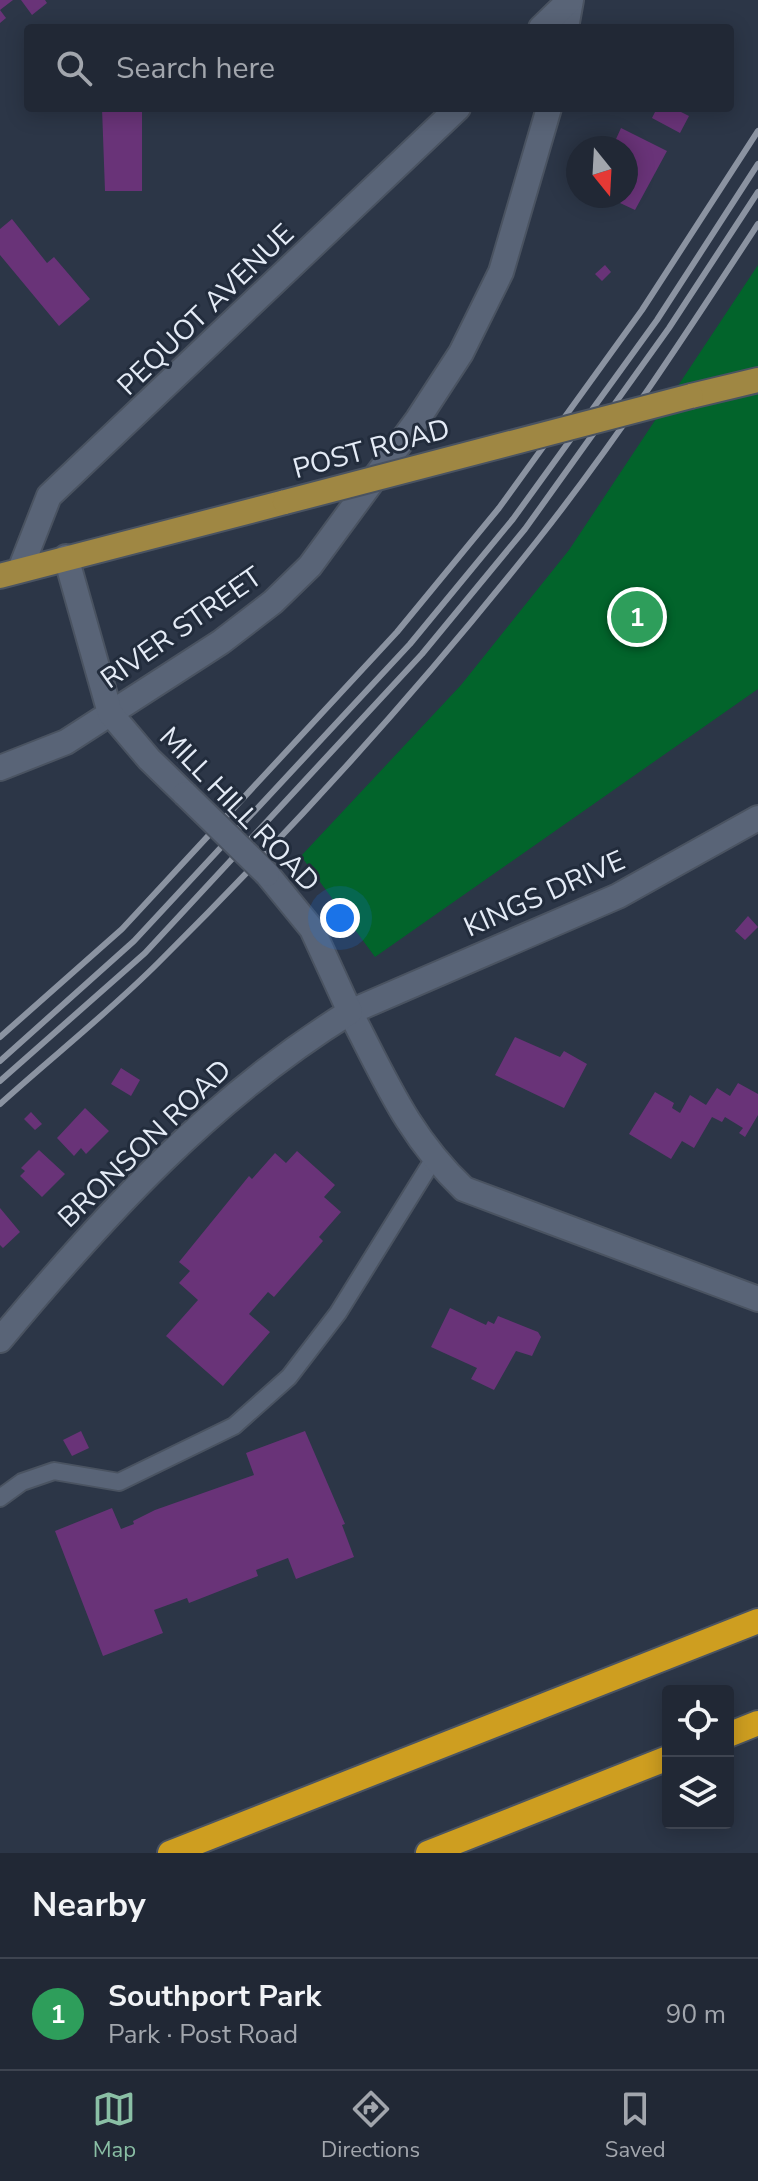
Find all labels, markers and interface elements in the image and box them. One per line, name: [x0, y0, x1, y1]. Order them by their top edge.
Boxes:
search box: [24, 24, 734, 112]
icon: search: [52, 46, 96, 90]
text: Search here: [116, 48, 275, 89]
north arrow: [566, 136, 638, 208]
street label: PEQUOT AVENUE: [109, 215, 302, 404]
street label: POST ROAD: [289, 410, 454, 488]
street label: RIVER STREET: [93, 558, 270, 698]
pin: 1: [611, 587, 663, 647]
street label: MILL HILL ROAD: [151, 719, 328, 900]
street label: KINGS DRIVE: [458, 841, 631, 946]
your location: [320, 898, 360, 938]
street label: BRONSON ROAD: [50, 1051, 240, 1236]
map controls: [662, 1685, 734, 1829]
button: locate: [662, 1685, 734, 1757]
button: layers: [662, 1757, 734, 1829]
text: Nearby: [32, 1882, 146, 1928]
text: Southport Park: [108, 1976, 321, 2017]
text: 1: [50, 1997, 66, 2032]
text: 90 m: [666, 1997, 726, 2032]
text: Park · Post Road: [108, 2017, 298, 2052]
tab: Map: [92, 2087, 136, 2165]
tab: Directions: [321, 2087, 420, 2165]
tab: Saved: [605, 2087, 666, 2165]

